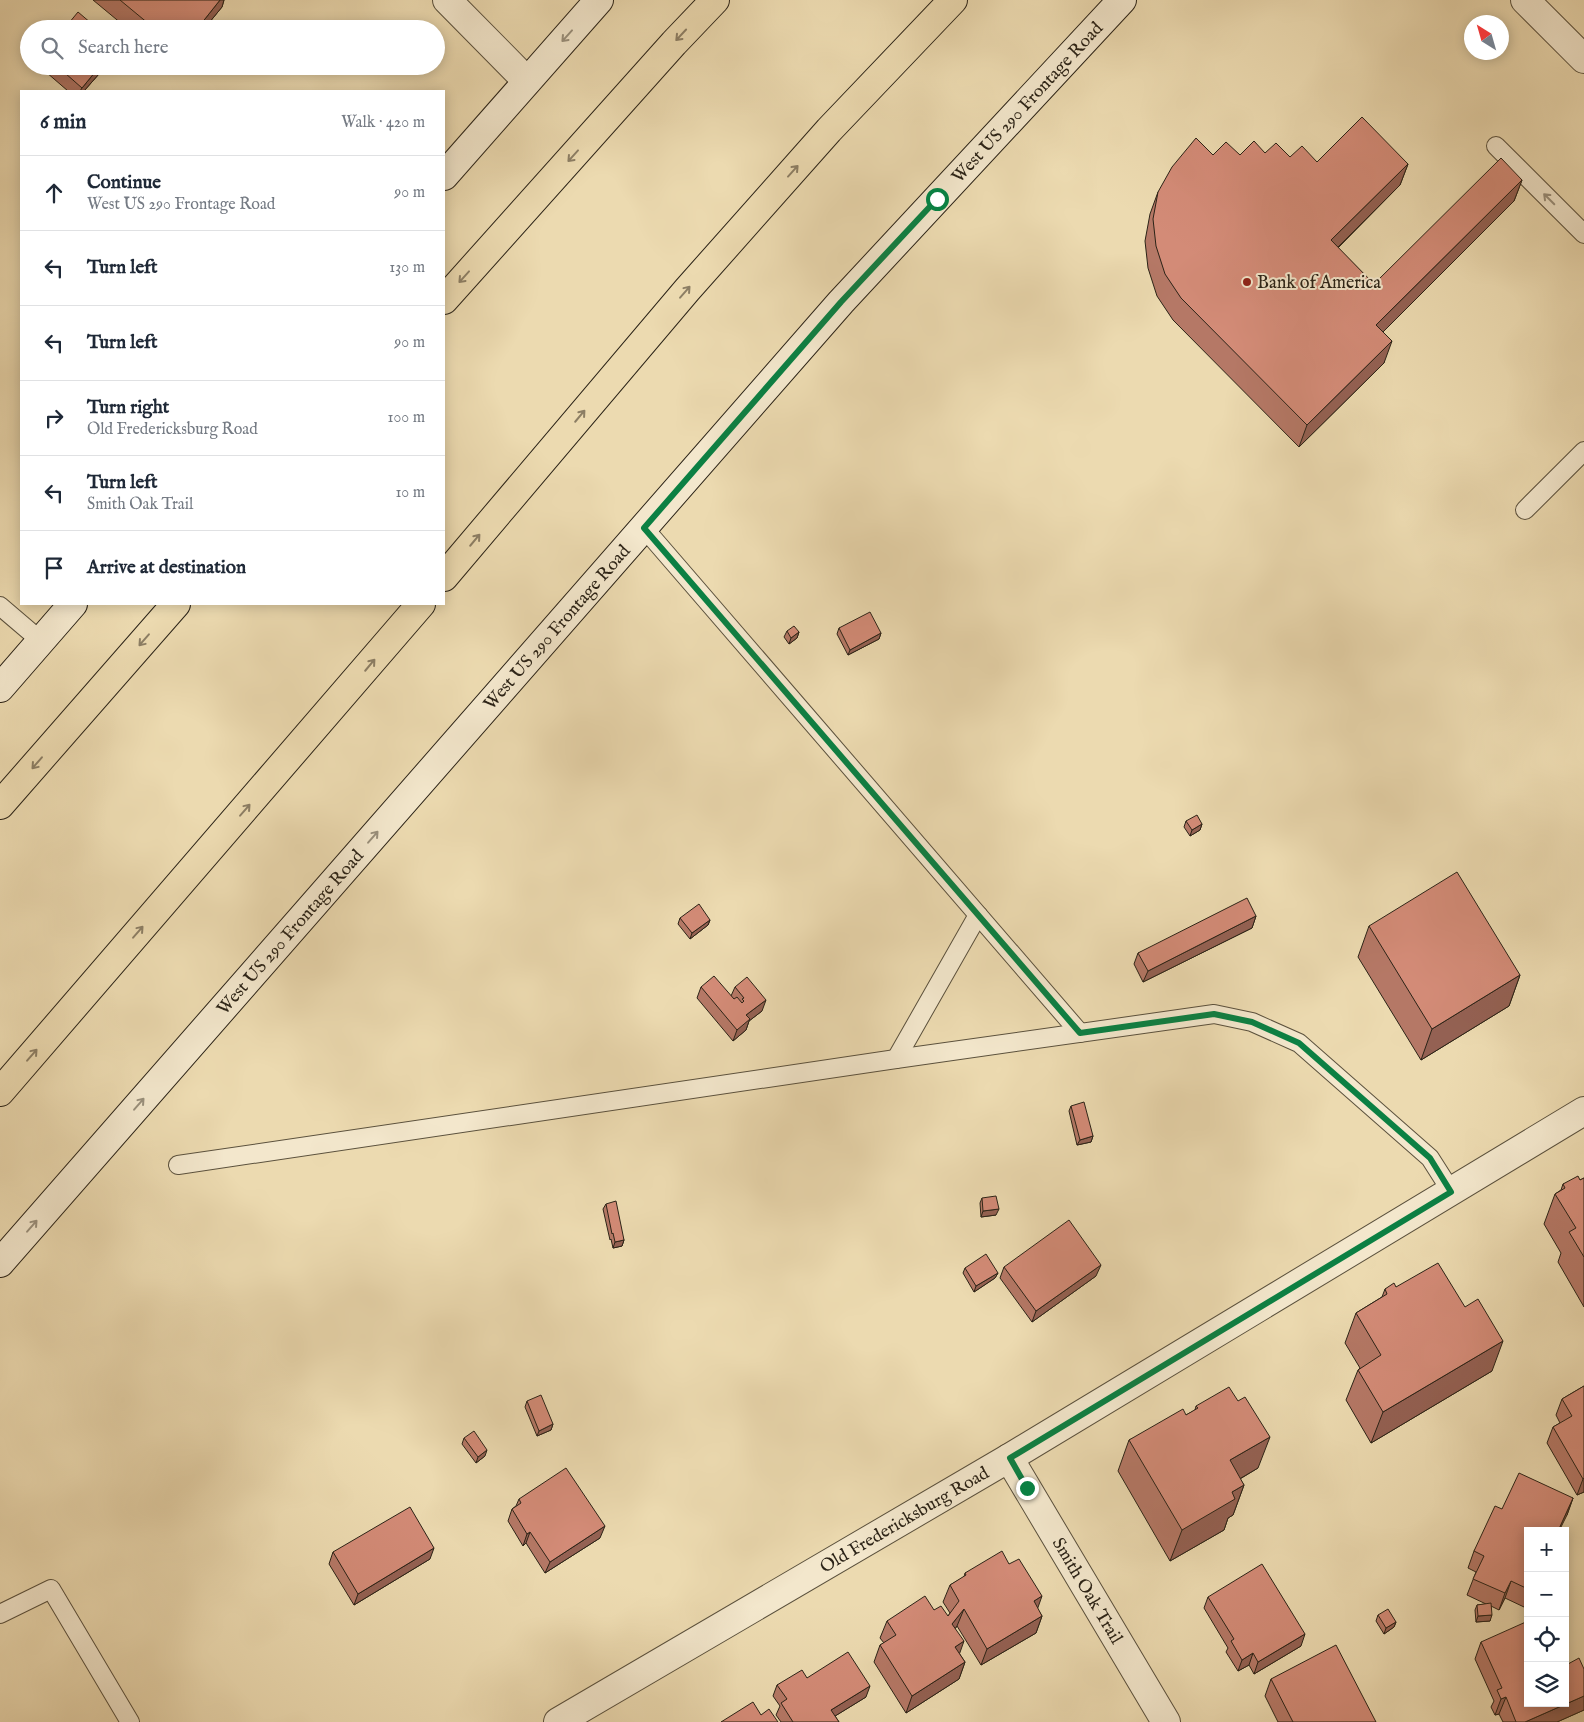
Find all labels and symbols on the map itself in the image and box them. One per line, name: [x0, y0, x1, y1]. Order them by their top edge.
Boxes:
north arrow: [1464, 15, 1509, 60]
street label: West US 290 Frontage Road: [947, 17, 1109, 189]
one-way arrow: [675, 29, 687, 42]
one-way arrow: [561, 30, 573, 43]
one-way arrow: [567, 150, 578, 163]
one-way arrow: [788, 164, 799, 177]
route start: [926, 188, 949, 211]
one-way arrow: [1543, 193, 1556, 205]
one-way arrow: [458, 271, 470, 284]
place label: Bank of America: [1257, 272, 1381, 295]
marker: Bank of America: [1241, 276, 1253, 288]
one-way arrow: [680, 286, 691, 299]
one-way arrow: [575, 410, 586, 423]
one-way arrow: [470, 534, 481, 547]
street label: West US 290 Frontage Road: [479, 540, 636, 715]
one-way arrow: [138, 634, 150, 647]
one-way arrow: [364, 658, 376, 671]
one-way arrow: [31, 756, 43, 769]
one-way arrow: [239, 803, 251, 816]
one-way arrow: [367, 831, 379, 844]
street label: West US 290 Frontage Road: [212, 845, 370, 1020]
one-way arrow: [133, 926, 144, 939]
one-way arrow: [26, 1049, 37, 1062]
one-way arrow: [133, 1098, 145, 1111]
one-way arrow: [26, 1220, 38, 1233]
street label: Old Fredericksburg Road: [816, 1462, 994, 1579]
route end: [1016, 1477, 1039, 1500]
street label: Smith Oak Trail: [1046, 1534, 1127, 1649]

